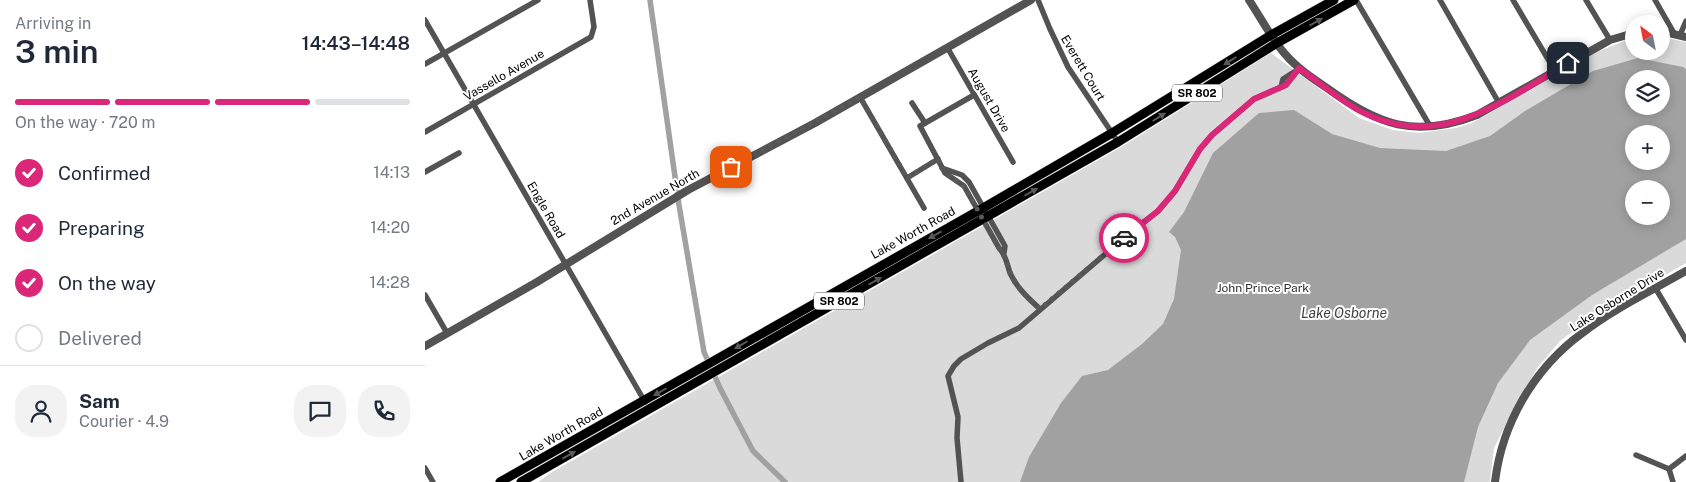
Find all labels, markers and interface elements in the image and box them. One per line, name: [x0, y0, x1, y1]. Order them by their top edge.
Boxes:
text: Arriving in: [15, 14, 91, 33]
north arrow: [1625, 15, 1670, 60]
map controls: [1625, 15, 1670, 225]
one-way arrow: [1309, 17, 1322, 26]
text: 14:43–14:48: [301, 32, 410, 54]
text: 3 min: [15, 33, 99, 70]
street label: Everett Court: [1058, 33, 1108, 104]
pin: [1547, 42, 1589, 84]
street label: Vassello Avenue: [461, 46, 547, 104]
icon: home: [1554, 49, 1582, 77]
one-way arrow: [1223, 56, 1236, 65]
street label: August Drive: [965, 65, 1013, 135]
button: layers: [1625, 70, 1670, 115]
road number: SR 802: [1172, 85, 1222, 102]
one-way arrow: [1153, 112, 1166, 121]
text: On the way · 720 m: [15, 113, 155, 132]
button: +: [1625, 125, 1670, 170]
pin: [710, 146, 752, 188]
icon: bag: [717, 153, 745, 181]
icon: check: [15, 159, 43, 187]
text: Confirmed: [58, 162, 151, 184]
text: 14:13: [373, 163, 410, 182]
street label: 2nd Avenue North: [608, 166, 702, 228]
street label: Engle Road: [524, 179, 568, 241]
button: −: [1625, 180, 1670, 225]
one-way arrow: [1024, 188, 1039, 196]
street label: Lake Worth Road: [868, 204, 958, 262]
courier: [1099, 213, 1149, 263]
icon: check: [15, 214, 43, 242]
text: Preparing: [58, 217, 145, 239]
text: 14:20: [370, 218, 410, 237]
icon: car: [1110, 224, 1138, 252]
one-way arrow: [928, 231, 943, 239]
street label: Lake Osborne Drive: [1567, 265, 1667, 335]
icon: check: [15, 269, 43, 297]
text: On the way: [58, 272, 156, 294]
text: 14:28: [370, 273, 410, 292]
one-way arrow: [867, 277, 882, 285]
park label: John Prince Park: [1217, 281, 1309, 295]
road number: SR 802: [814, 292, 864, 310]
water label: Lake Osborne: [1301, 305, 1387, 321]
text: Delivered: [58, 327, 142, 349]
one-way arrow: [734, 341, 749, 349]
button: person: [15, 385, 67, 437]
button: chat: [294, 385, 346, 437]
button: phone: [358, 385, 410, 437]
one-way arrow: [654, 387, 667, 396]
text: Sam: [79, 390, 120, 412]
street label: Lake Worth Road: [517, 404, 605, 464]
text: Courier · 4.9: [79, 412, 169, 431]
one-way arrow: [561, 451, 576, 459]

